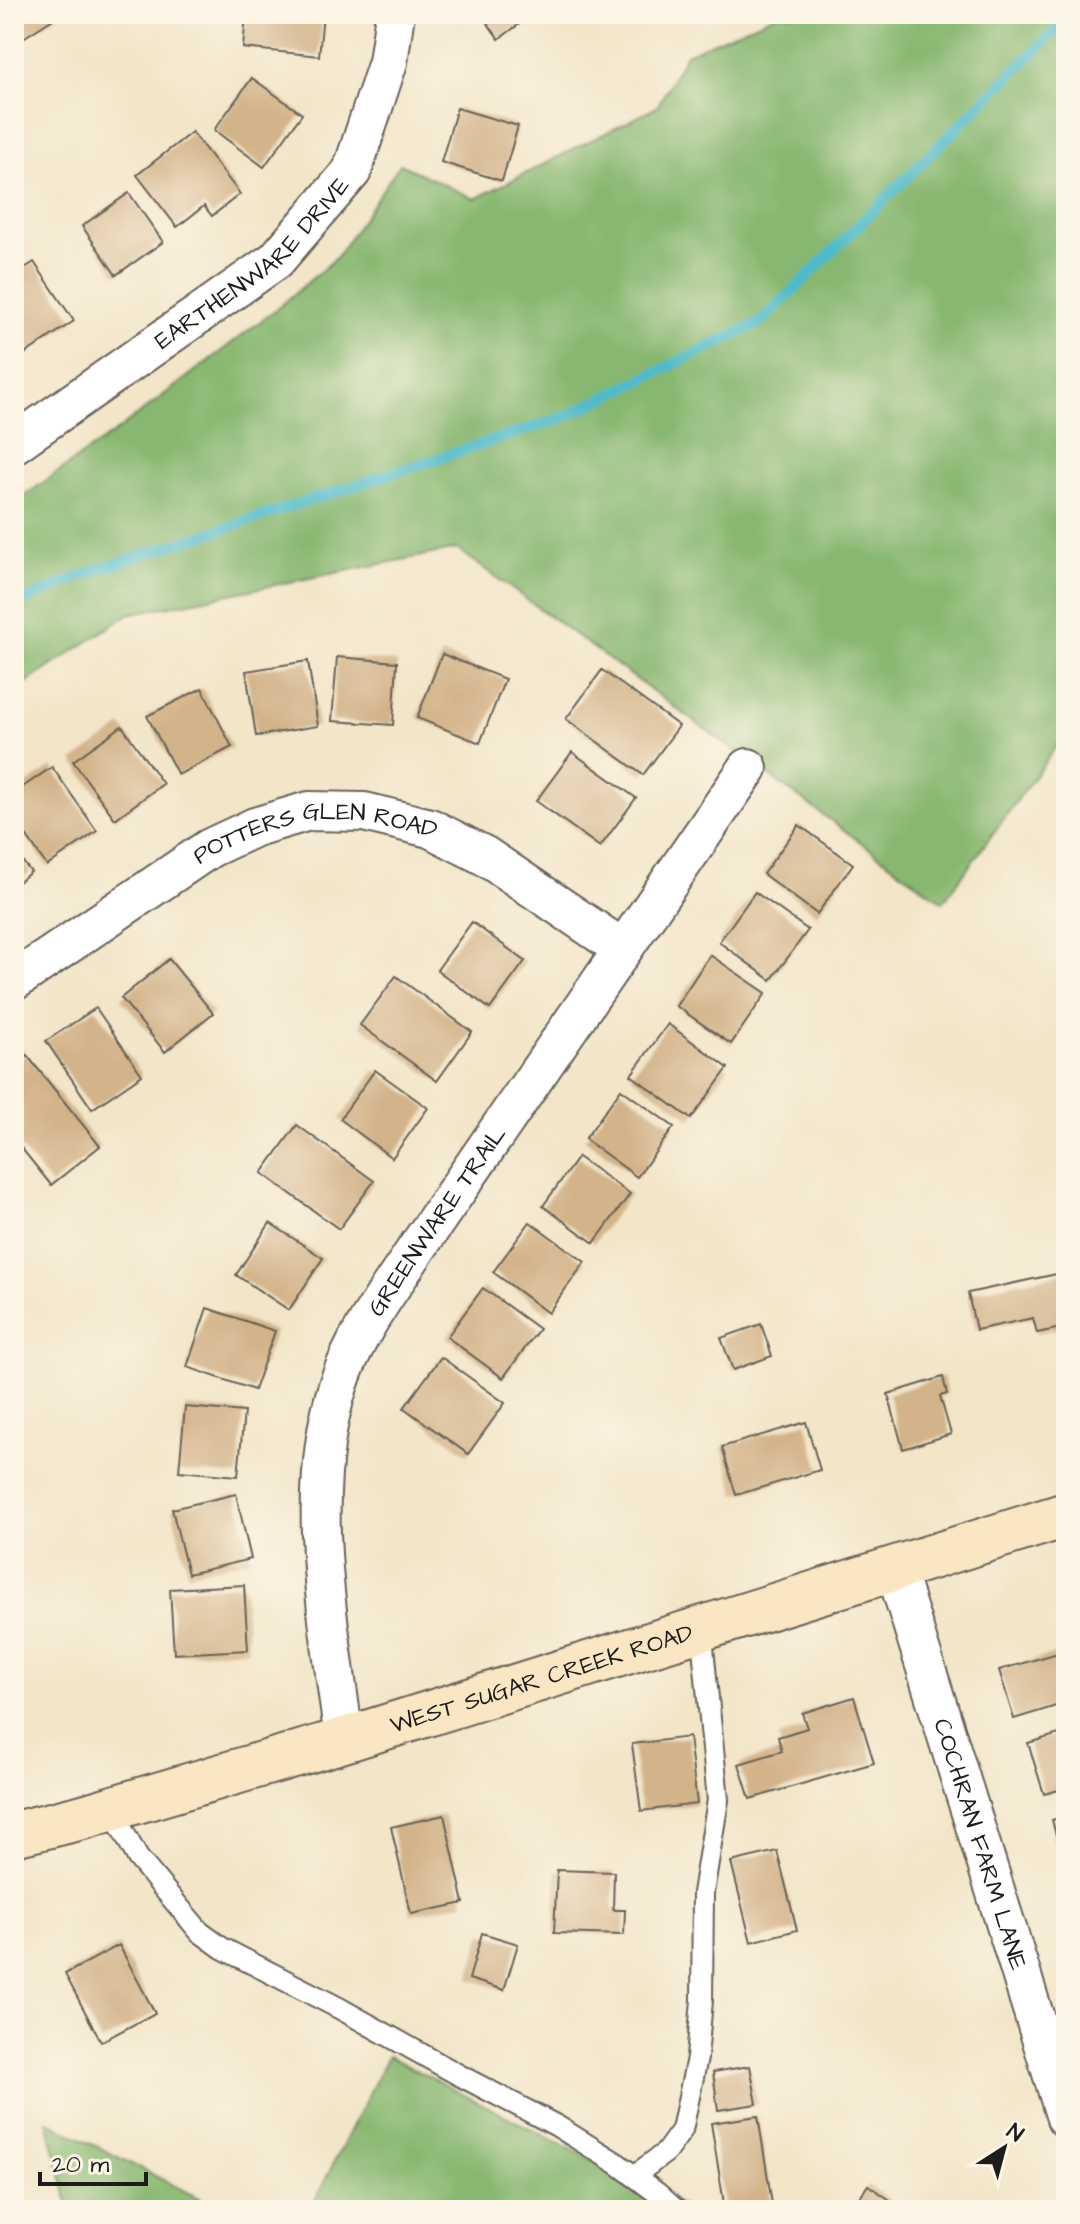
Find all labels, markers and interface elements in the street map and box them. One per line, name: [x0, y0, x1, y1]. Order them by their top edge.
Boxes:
street label: EARTHENWARE DRIVE: [148, 170, 358, 358]
street label: POTTERS GLEN ROAD: [186, 795, 441, 873]
street label: GREENWARE TRAIL: [360, 1119, 515, 1323]
street label: WEST SUGAR CREEK ROAD: [386, 1616, 697, 1743]
street label: COCHRAN FARM LANE: [925, 1714, 1035, 1974]
north arrow: [964, 2108, 1044, 2188]
text: N: [1000, 2116, 1030, 2150]
scale bar: [40, 2136, 146, 2186]
text: 20 m: [52, 2148, 109, 2182]

